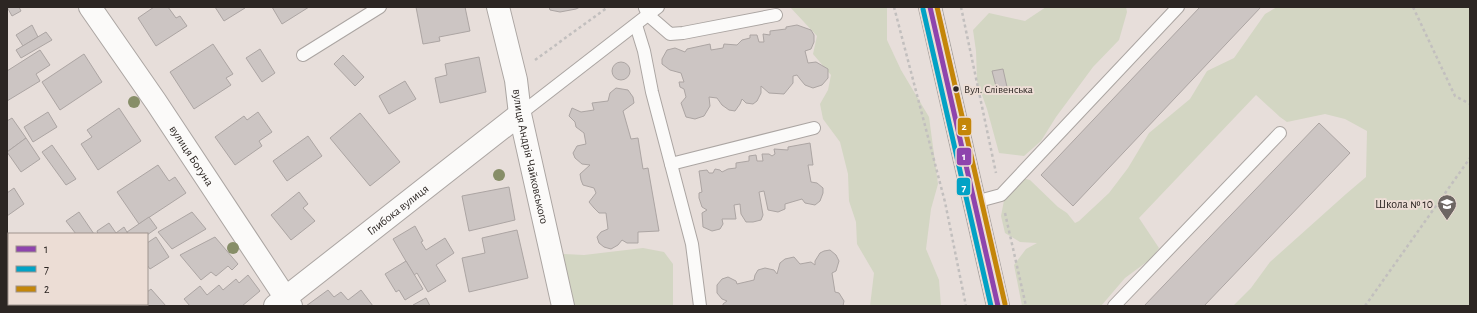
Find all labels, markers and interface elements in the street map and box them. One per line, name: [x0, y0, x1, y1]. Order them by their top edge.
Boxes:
marker: Вул. Слівенська: [951, 84, 961, 94]
place label: Вул. Слівенська: [964, 84, 1033, 95]
street label: вулиця Андрія Чайковського: [511, 88, 550, 225]
line badge: 2: [957, 117, 972, 136]
text: 2: [961, 121, 967, 132]
street label: вулиця Богуна: [167, 123, 216, 189]
line badge: 1: [956, 147, 972, 166]
text: 1: [962, 151, 966, 162]
line badge: 7: [956, 177, 971, 196]
street label: Глибока вулиця: [365, 182, 431, 237]
text: 7: [962, 182, 967, 193]
school or university icon: Школа № 10: [1436, 193, 1458, 221]
place label: Школа № 10: [1375, 198, 1433, 210]
legend: [8, 233, 148, 305]
text: 1: [44, 243, 48, 255]
text: 7: [44, 263, 49, 275]
text: 2: [44, 283, 50, 295]

